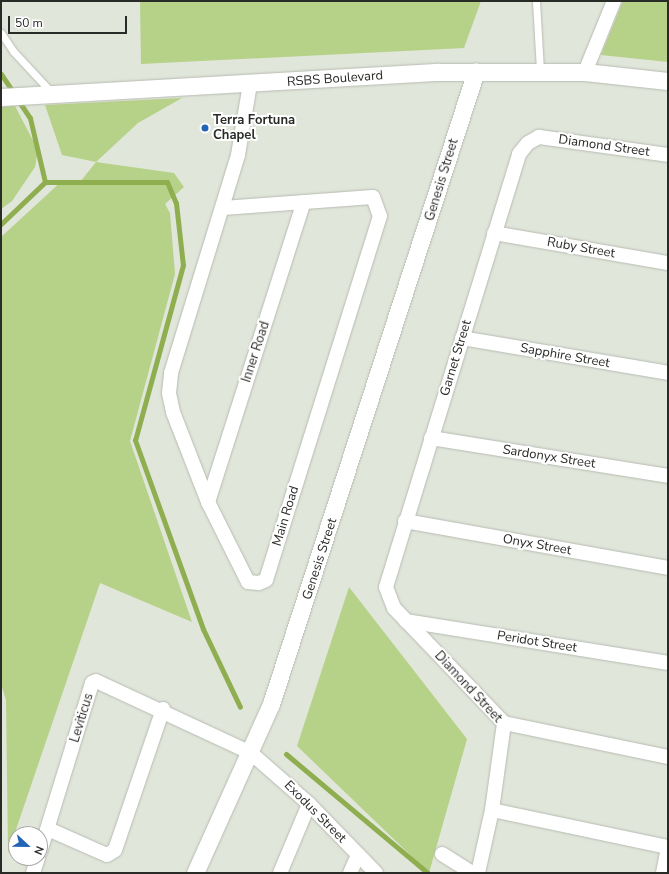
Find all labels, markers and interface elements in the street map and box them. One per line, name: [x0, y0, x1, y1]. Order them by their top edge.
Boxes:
scale bar: [10, 8, 129, 34]
text: 50 m: [15, 15, 43, 31]
street label: RSBS Boulevard: [286, 68, 384, 90]
place label: Terra Fortuna Chapel: [213, 113, 295, 144]
marker: Terra Fortuna Chapel: [200, 123, 210, 133]
street label: Diamond Street: [558, 132, 650, 160]
street label: Genesis Street: [422, 137, 462, 223]
street label: Ruby Street: [546, 234, 616, 262]
street label: Garnet Street: [437, 318, 475, 398]
street label: Inner Road: [239, 320, 273, 384]
street label: Sapphire Street: [519, 340, 611, 372]
street label: Sardonyx Street: [501, 442, 597, 472]
street label: Main Road: [269, 484, 303, 548]
street label: Genesis Street: [299, 516, 341, 602]
street label: Onyx Street: [501, 531, 573, 559]
street label: Peridot Street: [496, 628, 578, 656]
street label: Diamond Street: [431, 648, 505, 726]
street label: Leviticus: [67, 691, 97, 745]
street label: Exodus Street: [281, 778, 349, 846]
north arrow: [8, 826, 48, 866]
text: N: [30, 844, 47, 857]

